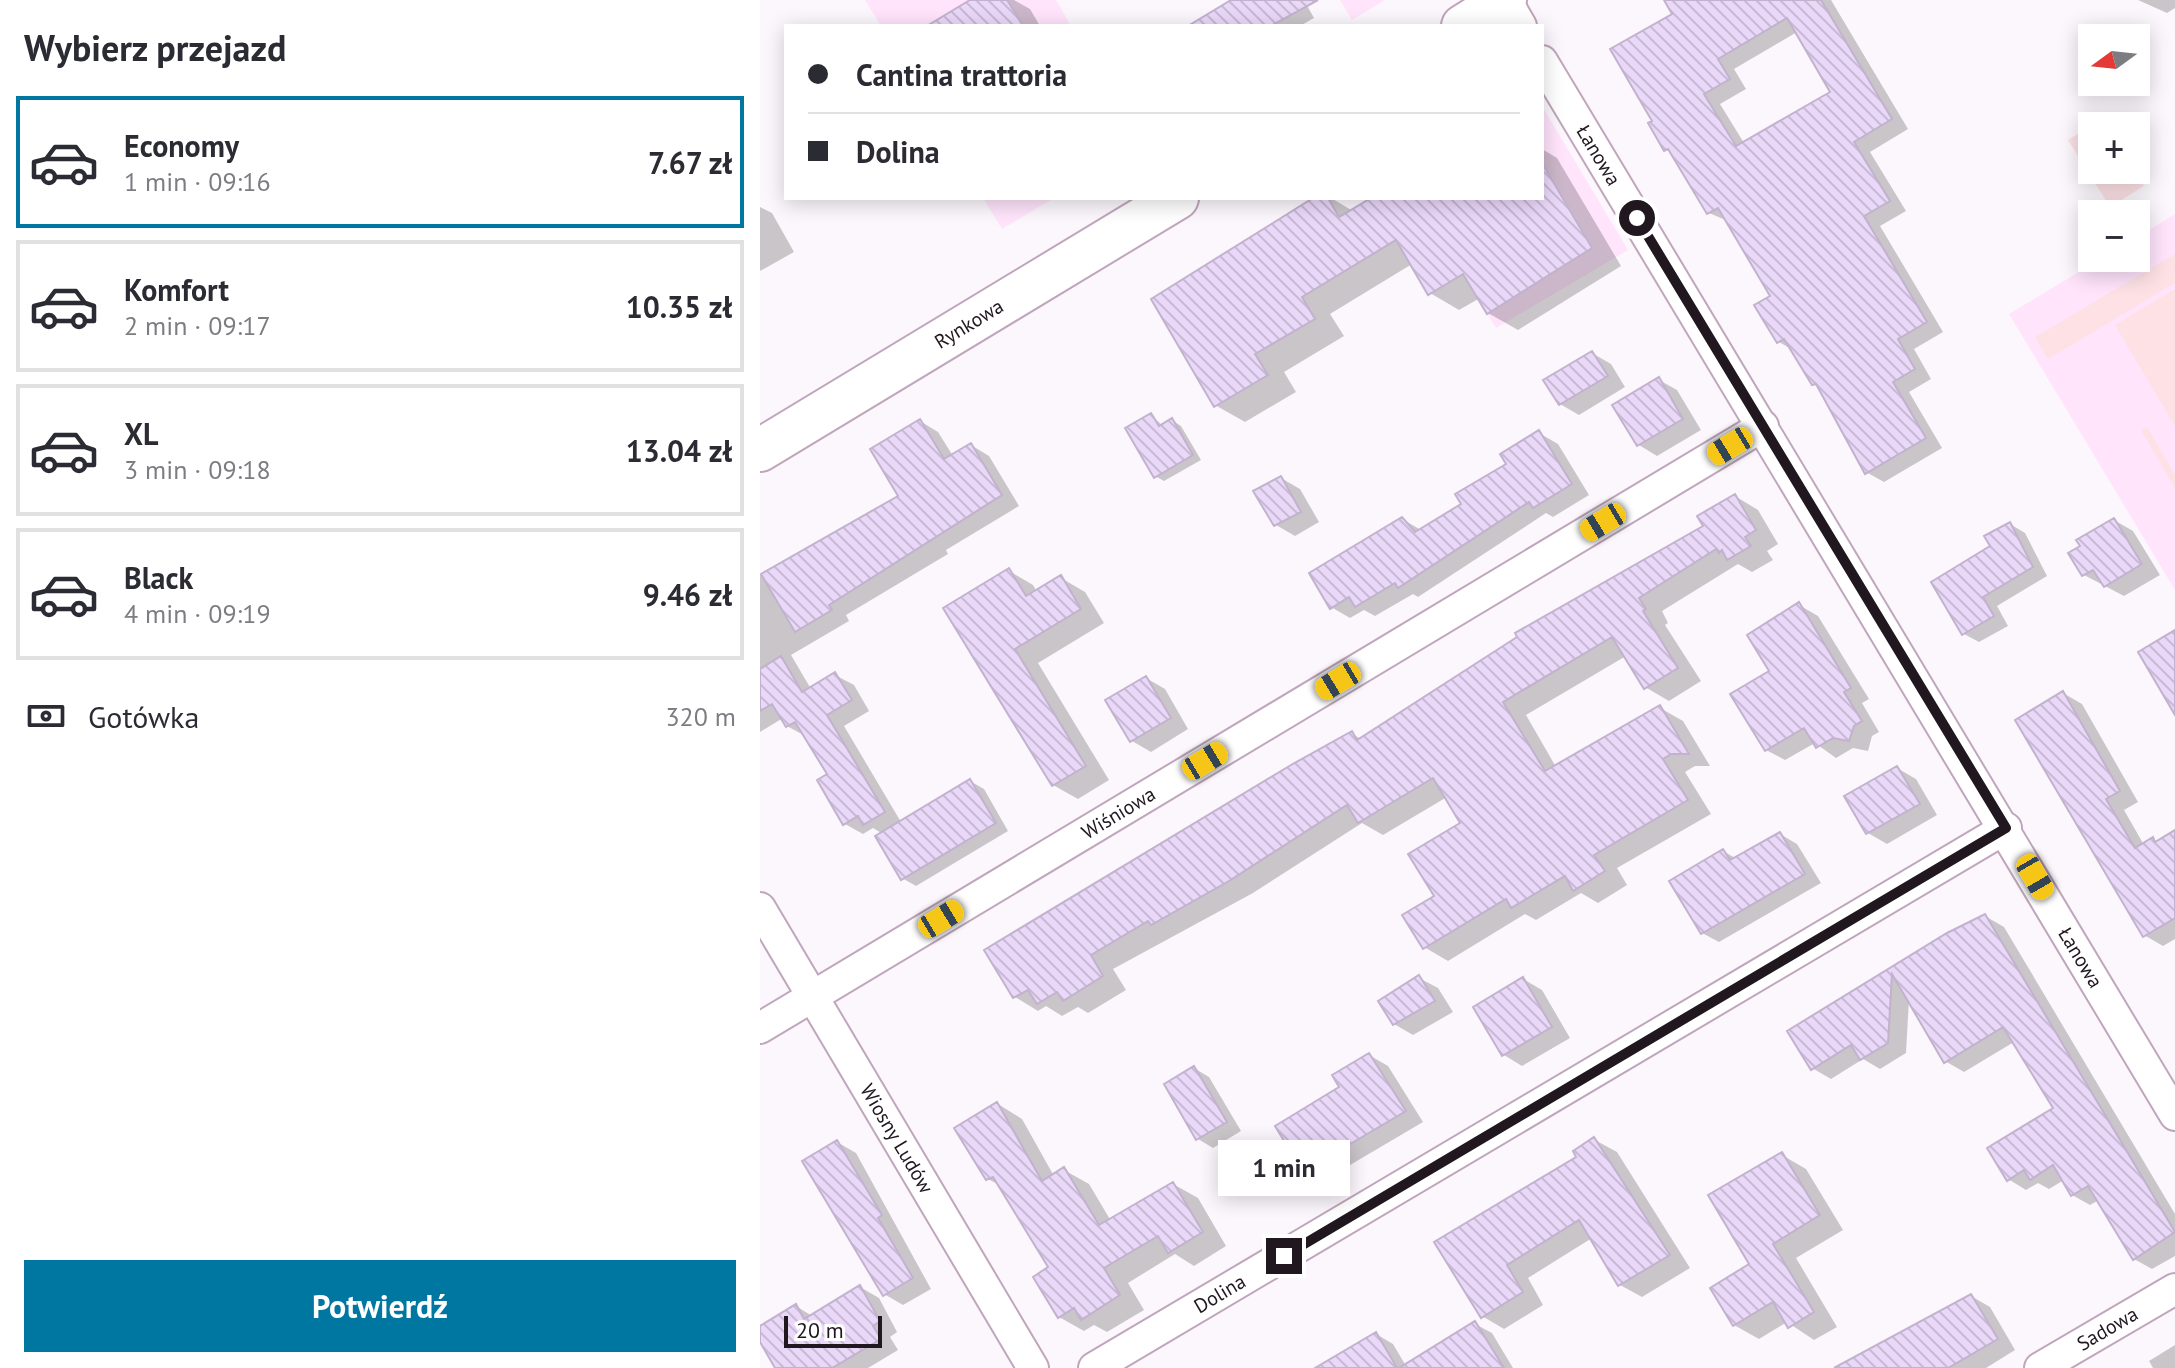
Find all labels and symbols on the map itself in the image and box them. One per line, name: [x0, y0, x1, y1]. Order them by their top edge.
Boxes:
north arrow: [2078, 24, 2150, 96]
street label: Łanowa: [1571, 120, 1627, 190]
route start: [1619, 200, 1655, 236]
street label: Rynkowa: [930, 293, 1008, 355]
car: [1703, 423, 1757, 469]
car: [1576, 499, 1630, 545]
car: [1311, 658, 1365, 704]
car: [1178, 738, 1232, 784]
street label: Wiśniowa: [1077, 781, 1160, 845]
car: [2013, 850, 2057, 904]
car: [914, 896, 968, 942]
street label: Łanowa: [2052, 923, 2109, 993]
street label: Wiosny Ludów: [854, 1079, 939, 1198]
callout: 1 min: [1218, 1140, 1350, 1196]
route end: [1266, 1238, 1302, 1274]
street label: Dolina: [1189, 1268, 1250, 1319]
street label: Sadowa: [2072, 1301, 2143, 1357]
scale bar: [784, 1312, 882, 1348]

